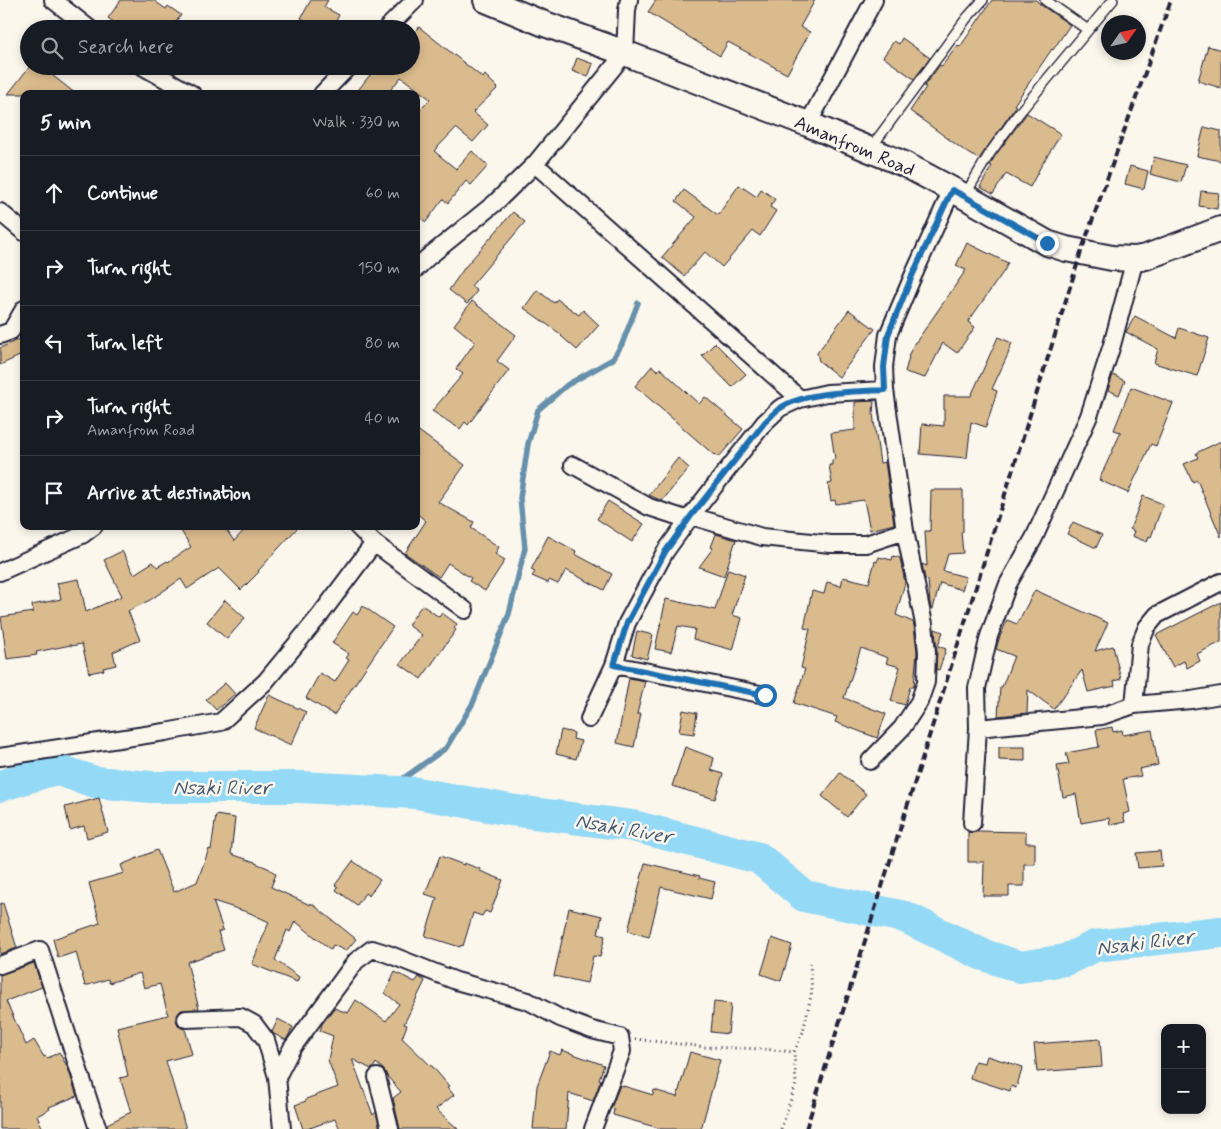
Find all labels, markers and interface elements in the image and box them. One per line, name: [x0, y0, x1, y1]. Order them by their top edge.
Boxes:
north arrow: [1101, 15, 1146, 60]
search box: [20, 20, 420, 75]
icon: search: [38, 34, 66, 62]
text: Search here: [78, 35, 174, 60]
text: 5 min: [40, 109, 92, 137]
street label: Amanfrom Road: [791, 110, 918, 183]
text: Walk · 330 m: [312, 112, 400, 133]
icon: ahead: [40, 179, 68, 207]
text: Continue: [87, 181, 158, 206]
text: 60 m: [366, 183, 400, 204]
route end: [1036, 232, 1059, 255]
icon: right: [40, 254, 68, 282]
text: Turn right: [87, 256, 171, 281]
text: 150 m: [358, 258, 400, 279]
icon: left: [40, 329, 68, 357]
text: Turn left: [87, 331, 163, 356]
text: 80 m: [365, 333, 400, 354]
text: Turn right: [87, 395, 171, 420]
icon: right: [40, 404, 68, 432]
text: 40 m: [364, 408, 400, 429]
text: Amanfrom Road: [87, 420, 195, 441]
icon: arrive: [40, 479, 68, 507]
text: Arrive at destination: [87, 481, 251, 506]
route start: [754, 684, 777, 707]
water label: Nsaki River: [173, 775, 274, 802]
water label: Nsaki River: [573, 808, 677, 852]
water label: Nsaki River: [1095, 924, 1198, 963]
map controls: [1161, 1024, 1206, 1114]
button: +: [1161, 1024, 1206, 1069]
button: −: [1161, 1069, 1206, 1114]

